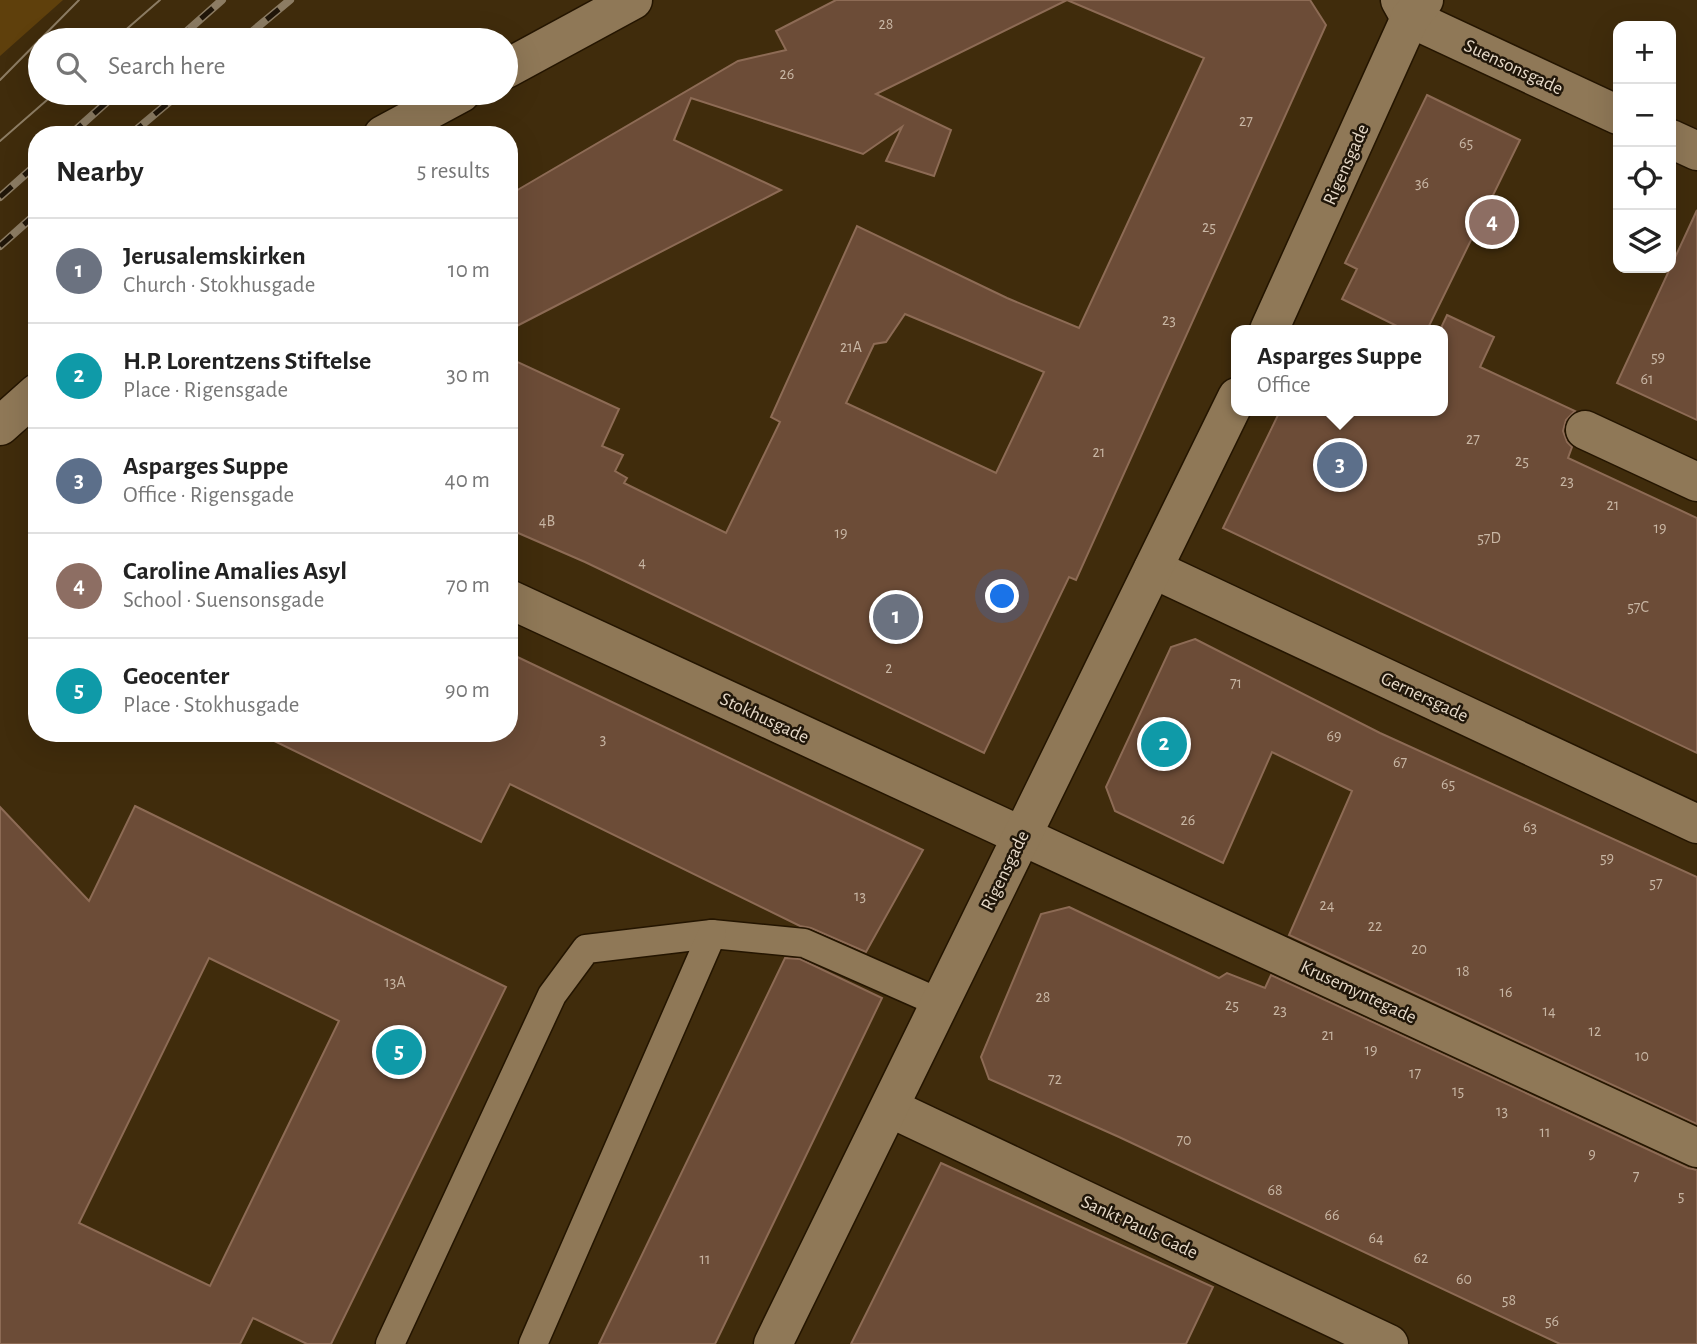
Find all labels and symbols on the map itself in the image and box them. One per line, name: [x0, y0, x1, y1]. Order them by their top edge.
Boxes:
house number: 28: [879, 16, 893, 32]
street label: Suensonsgade: [1461, 36, 1566, 98]
house number: 26: [780, 66, 794, 82]
house number: 27: [1239, 113, 1253, 129]
street label: Rigensgade: [1320, 121, 1373, 208]
house number: 65: [1459, 135, 1473, 151]
house number: 36: [1415, 175, 1429, 191]
pin: 4: [1469, 196, 1515, 248]
house number: 25: [1202, 219, 1216, 235]
house number: 23: [1162, 312, 1176, 328]
house number: 21A: [840, 339, 862, 355]
house number: 59: [1651, 349, 1665, 365]
house number: 61: [1640, 371, 1654, 387]
house number: 27: [1466, 431, 1480, 447]
pin: 3: [1317, 439, 1363, 491]
house number: 21: [1093, 444, 1105, 460]
house number: 25: [1515, 453, 1529, 469]
house number: 23: [1560, 473, 1574, 489]
house number: 21: [1607, 497, 1619, 513]
house number: 4B: [539, 513, 555, 529]
house number: 19: [1653, 520, 1667, 536]
house number: 19: [834, 525, 848, 541]
house number: 57D: [1477, 530, 1501, 546]
house number: 4: [638, 554, 646, 570]
your location: [985, 579, 1019, 613]
pin: 1: [873, 591, 919, 643]
house number: 57C: [1627, 599, 1649, 615]
house number: 2: [885, 660, 893, 676]
street label: Gernersgade: [1378, 669, 1471, 726]
house number: 71: [1230, 675, 1242, 691]
street label: Stokhusgade: [717, 690, 812, 747]
pin: 2: [1141, 718, 1187, 770]
house number: 69: [1326, 728, 1342, 744]
house number: 3: [600, 731, 606, 747]
house number: 67: [1393, 754, 1407, 770]
house number: 65: [1441, 776, 1455, 792]
house number: 26: [1181, 812, 1195, 828]
house number: 63: [1523, 819, 1537, 835]
street label: Rigensgade: [978, 828, 1033, 914]
house number: 59: [1600, 850, 1614, 866]
house number: 57: [1649, 875, 1663, 891]
house number: 13: [854, 888, 866, 904]
house number: 24: [1320, 897, 1335, 913]
house number: 22: [1368, 918, 1382, 934]
house number: 20: [1411, 941, 1427, 957]
street label: Krusemyntegade: [1298, 957, 1419, 1027]
house number: 18: [1456, 963, 1470, 979]
house number: 13A: [384, 974, 406, 990]
house number: 16: [1499, 984, 1513, 1000]
house number: 28: [1036, 989, 1050, 1005]
house number: 25: [1225, 997, 1239, 1013]
house number: 23: [1273, 1002, 1287, 1018]
house number: 14: [1542, 1003, 1556, 1019]
house number: 12: [1589, 1023, 1601, 1039]
pin: 5: [376, 1026, 422, 1078]
house number: 21: [1322, 1027, 1334, 1043]
house number: 19: [1364, 1042, 1378, 1058]
house number: 10: [1635, 1048, 1649, 1064]
house number: 17: [1409, 1065, 1421, 1081]
house number: 72: [1048, 1071, 1062, 1087]
house number: 15: [1452, 1083, 1464, 1099]
house number: 13: [1496, 1103, 1508, 1119]
house number: 11: [1539, 1124, 1551, 1140]
house number: 70: [1176, 1132, 1192, 1148]
house number: 9: [1588, 1146, 1596, 1162]
house number: 7: [1633, 1168, 1640, 1184]
house number: 68: [1267, 1182, 1283, 1198]
house number: 5: [1678, 1188, 1684, 1204]
street label: Sankt Pauls Gade: [1078, 1192, 1201, 1263]
house number: 66: [1324, 1207, 1340, 1223]
house number: 64: [1368, 1230, 1384, 1246]
house number: 62: [1414, 1250, 1428, 1266]
house number: 11: [699, 1251, 711, 1267]
house number: 60: [1456, 1271, 1472, 1287]
house number: 58: [1502, 1292, 1516, 1308]
house number: 56: [1545, 1313, 1559, 1329]

